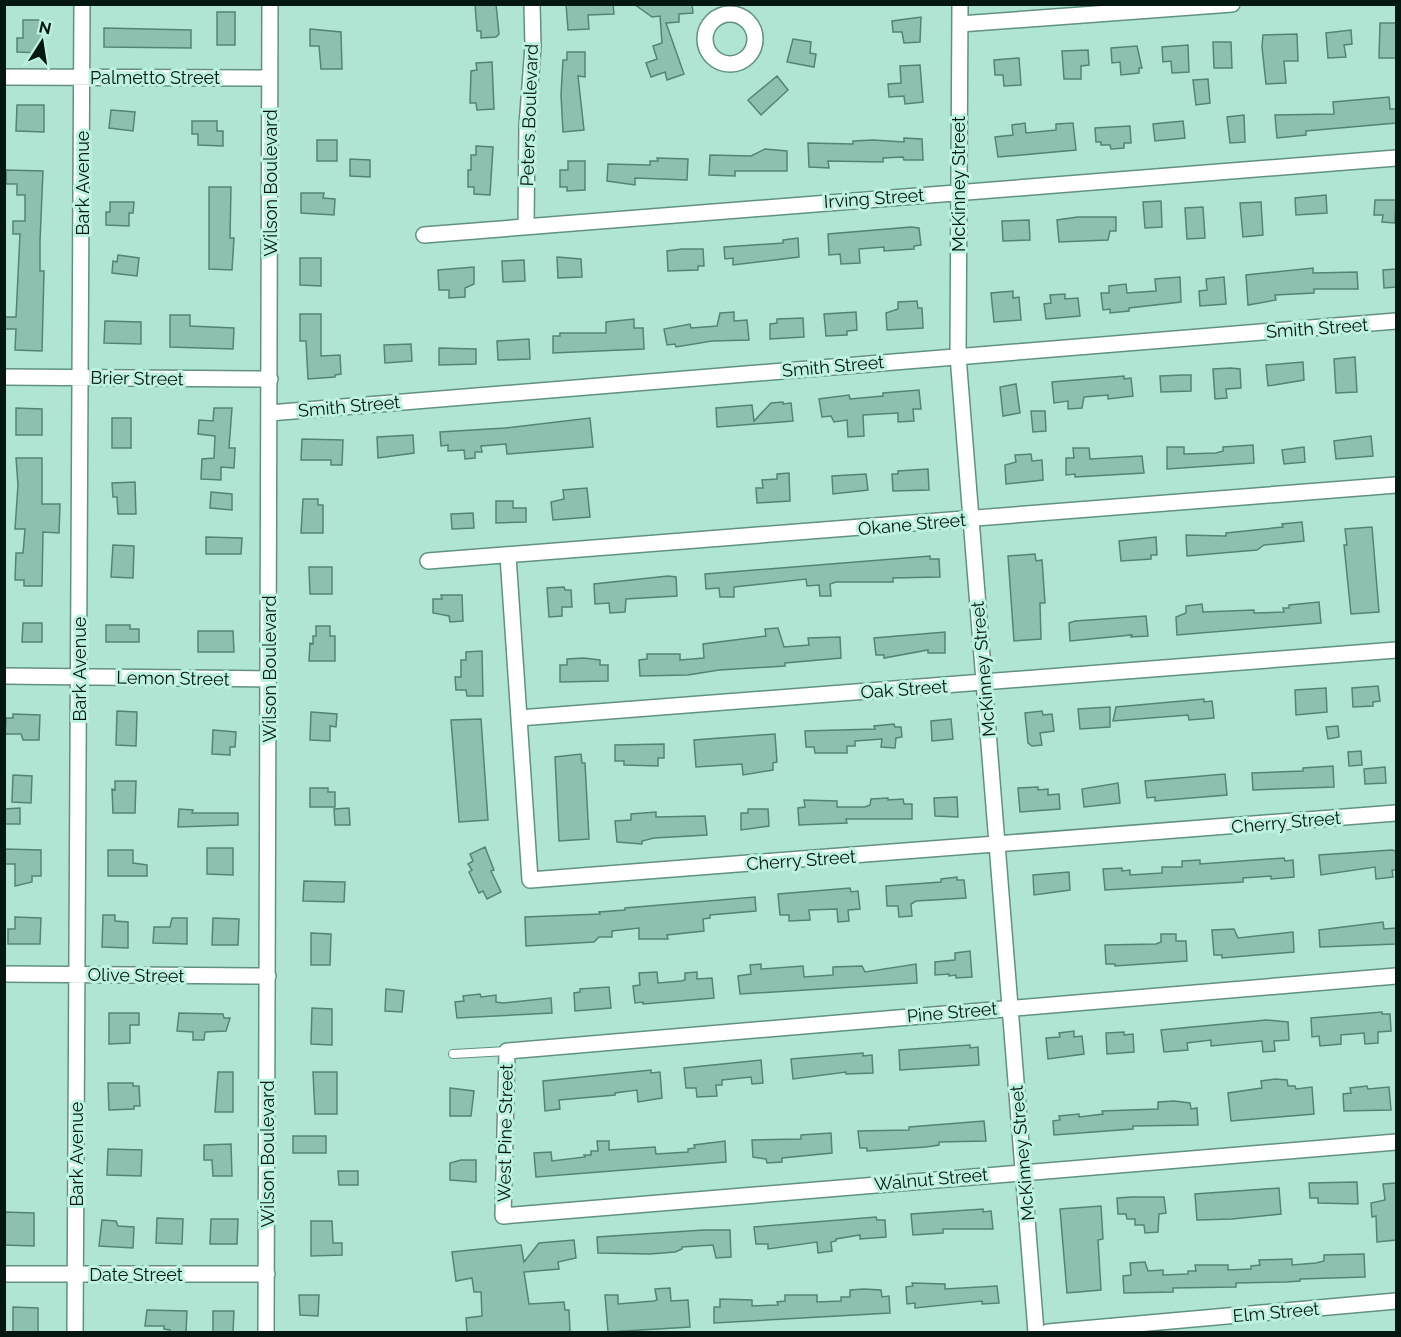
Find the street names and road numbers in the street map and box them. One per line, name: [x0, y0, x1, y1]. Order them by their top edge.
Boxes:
street label: Peters Boulevard: [516, 43, 542, 187]
street label: Palmetto Street: [90, 67, 220, 88]
street label: Wilson Boulevard: [260, 109, 281, 257]
street label: McKinney Street: [948, 116, 969, 252]
street label: Bark Avenue: [72, 130, 93, 235]
street label: Irving Street: [823, 184, 925, 212]
street label: Smith Street: [1265, 314, 1369, 342]
street label: Smith Street: [781, 351, 885, 381]
street label: Brier Street: [90, 367, 184, 389]
street label: Smith Street: [297, 391, 401, 421]
street label: Okane Street: [857, 509, 967, 539]
street label: Wilson Boulevard: [259, 595, 280, 743]
street label: McKinney Street: [967, 600, 999, 738]
street label: Bark Avenue: [69, 616, 90, 721]
street label: Lemon Street: [116, 667, 230, 689]
street label: Oak Street: [860, 675, 948, 703]
street label: Cherry Street: [1230, 807, 1342, 837]
street label: Cherry Street: [745, 846, 857, 874]
street label: Olive Street: [87, 964, 185, 986]
street label: Pine Street: [906, 998, 998, 1026]
street label: West Pine Street: [493, 1064, 517, 1202]
street label: Wilson Boulevard: [257, 1080, 278, 1228]
street label: McKinney Street: [1006, 1084, 1038, 1222]
street label: Bark Avenue: [66, 1101, 87, 1206]
street label: Walnut Street: [873, 1164, 989, 1194]
street label: Date Street: [89, 1264, 183, 1285]
street label: Elm Street: [1232, 1298, 1320, 1326]

